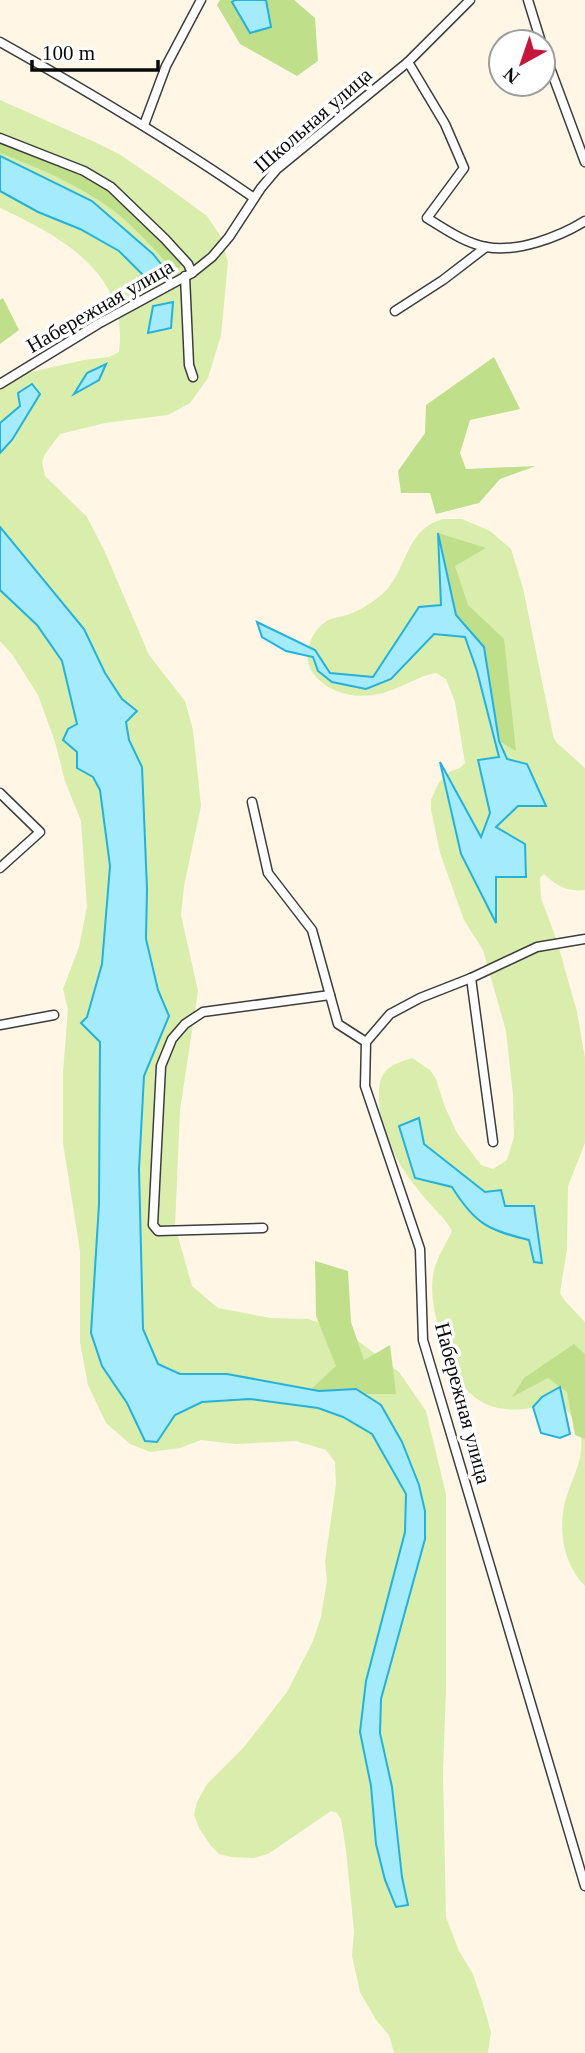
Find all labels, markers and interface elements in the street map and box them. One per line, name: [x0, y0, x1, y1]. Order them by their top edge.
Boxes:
scale bar: [32, 28, 158, 72]
north arrow: [487, 28, 557, 98]
text: 100 m: [42, 41, 95, 65]
street label: Школьная улица: [249, 62, 377, 178]
text: N: [499, 63, 523, 88]
street label: Набережная улица: [22, 254, 178, 358]
street label: Набережная улица: [430, 1320, 496, 1487]

